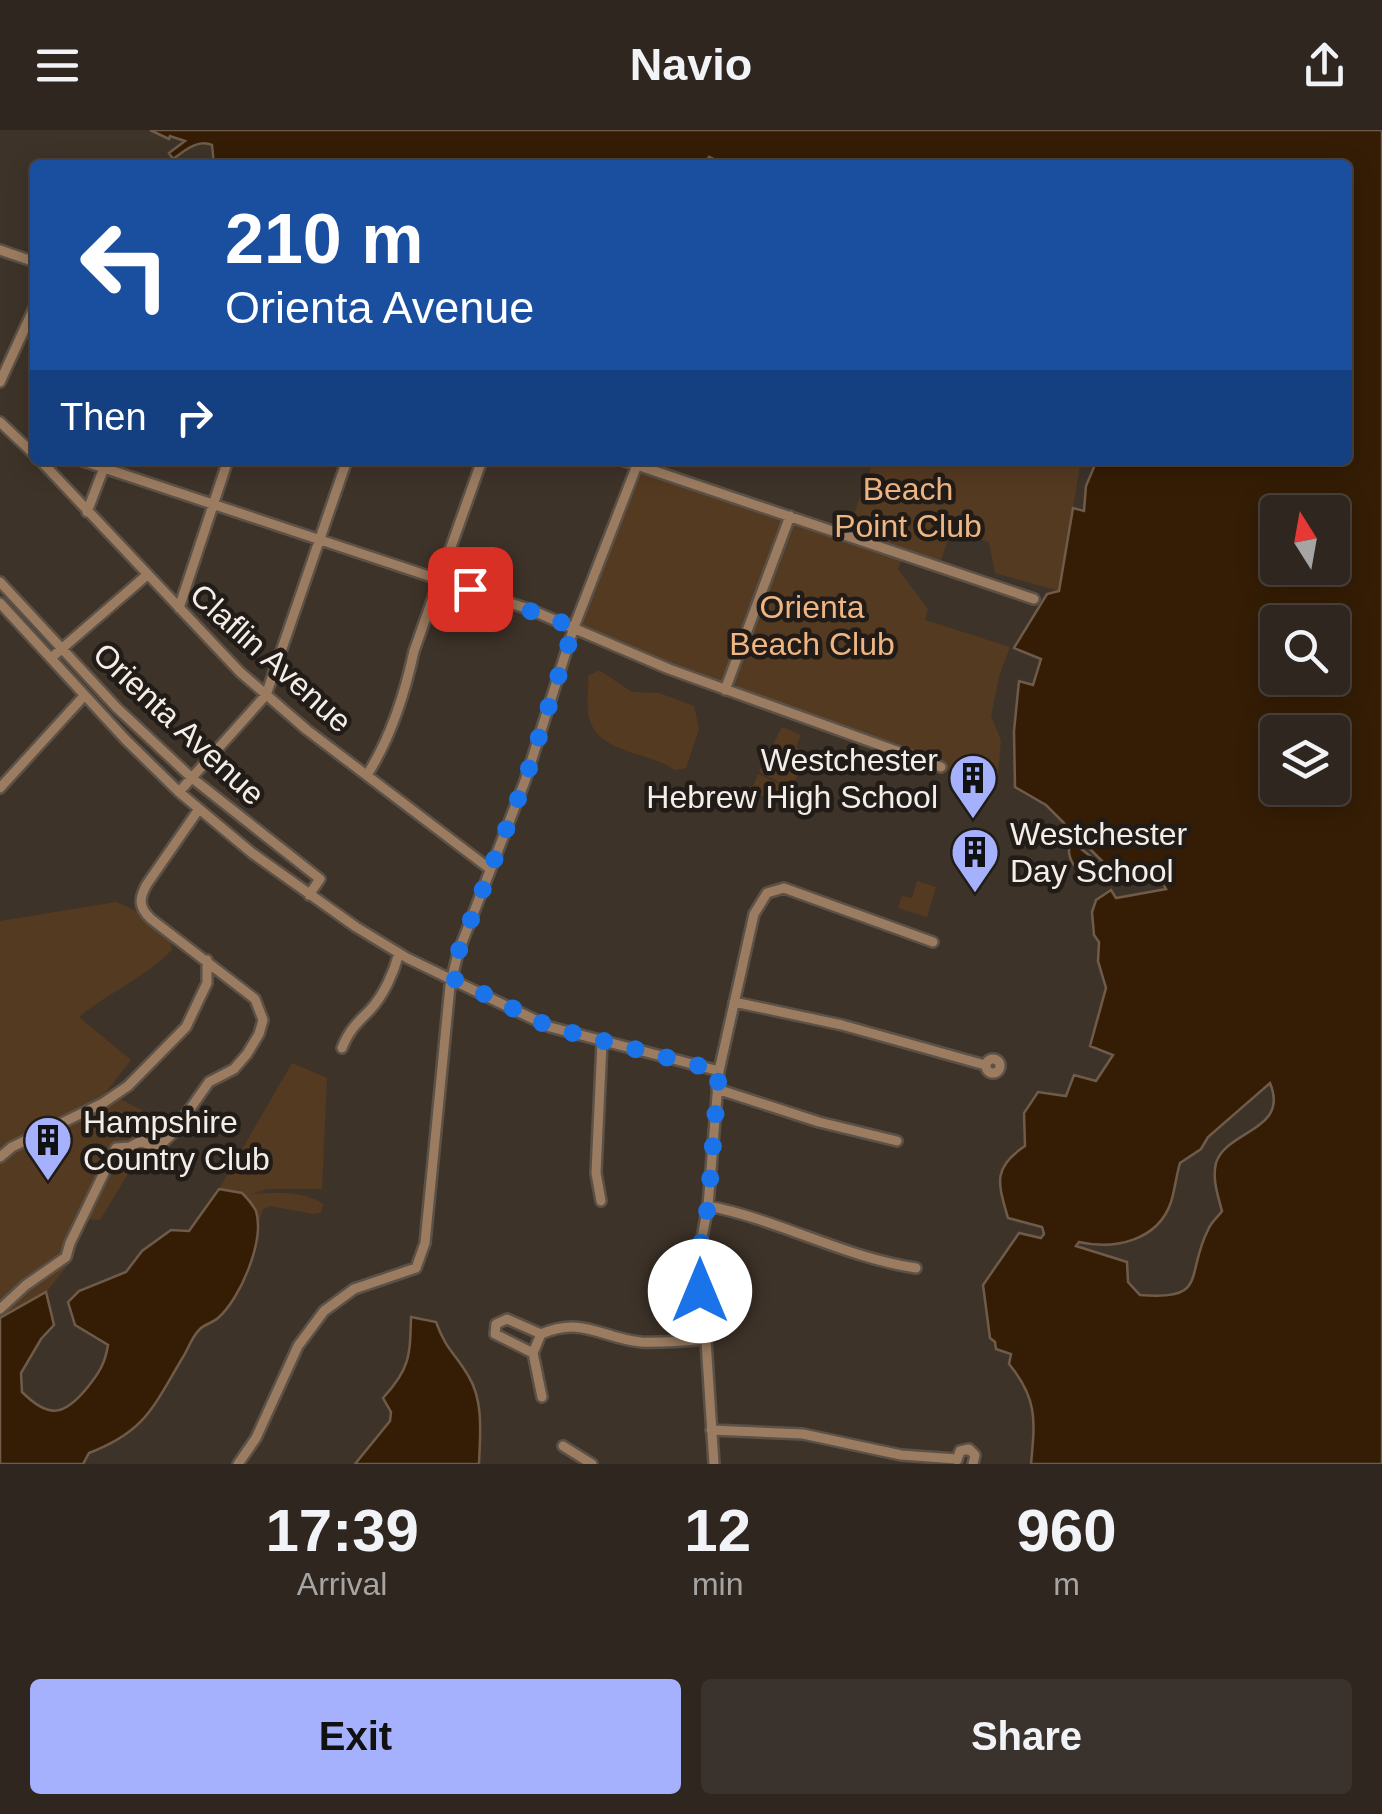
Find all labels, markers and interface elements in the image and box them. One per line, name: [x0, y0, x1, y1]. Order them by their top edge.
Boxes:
icon: menu: [30, 38, 85, 93]
icon: share: [1297, 38, 1352, 93]
text: Navio: [630, 39, 752, 90]
icon: left: [60, 200, 190, 330]
text: 210 m: [225, 200, 423, 278]
text: Orienta Avenue: [225, 282, 534, 333]
icon: right: [167, 390, 222, 445]
text: Then: [60, 396, 147, 438]
park label: Beach Point Club: [834, 471, 982, 544]
north arrow: [1260, 495, 1350, 585]
map controls: [1260, 495, 1350, 805]
pin: [428, 547, 513, 632]
icon: arrive: [443, 562, 498, 617]
street label: Claflin Avenue: [183, 576, 359, 740]
park label: Orienta Beach Club: [729, 589, 895, 662]
button: search: [1260, 605, 1350, 695]
street label: Orienta Avenue: [86, 636, 272, 812]
button: layers: [1260, 715, 1350, 805]
place label: Westchester Hebrew High School: [646, 742, 938, 815]
building icon: Westchester Hebrew High School: [947, 752, 999, 820]
place label: Westchester Day School: [1010, 816, 1188, 889]
building icon: Westchester Day School: [949, 826, 1001, 894]
place label: Hampshire Country Club: [83, 1104, 270, 1177]
building icon: Hampshire Country Club: [22, 1114, 74, 1182]
position arrow: [648, 1239, 752, 1343]
text: 17:39: [265, 1497, 419, 1564]
text: 12: [684, 1497, 751, 1564]
text: 960: [1016, 1497, 1117, 1564]
text: Arrival: [297, 1566, 387, 1602]
text: min: [692, 1566, 743, 1602]
text: m: [1053, 1566, 1080, 1602]
button: Exit: [30, 1679, 681, 1794]
button: Share: [701, 1679, 1352, 1794]

